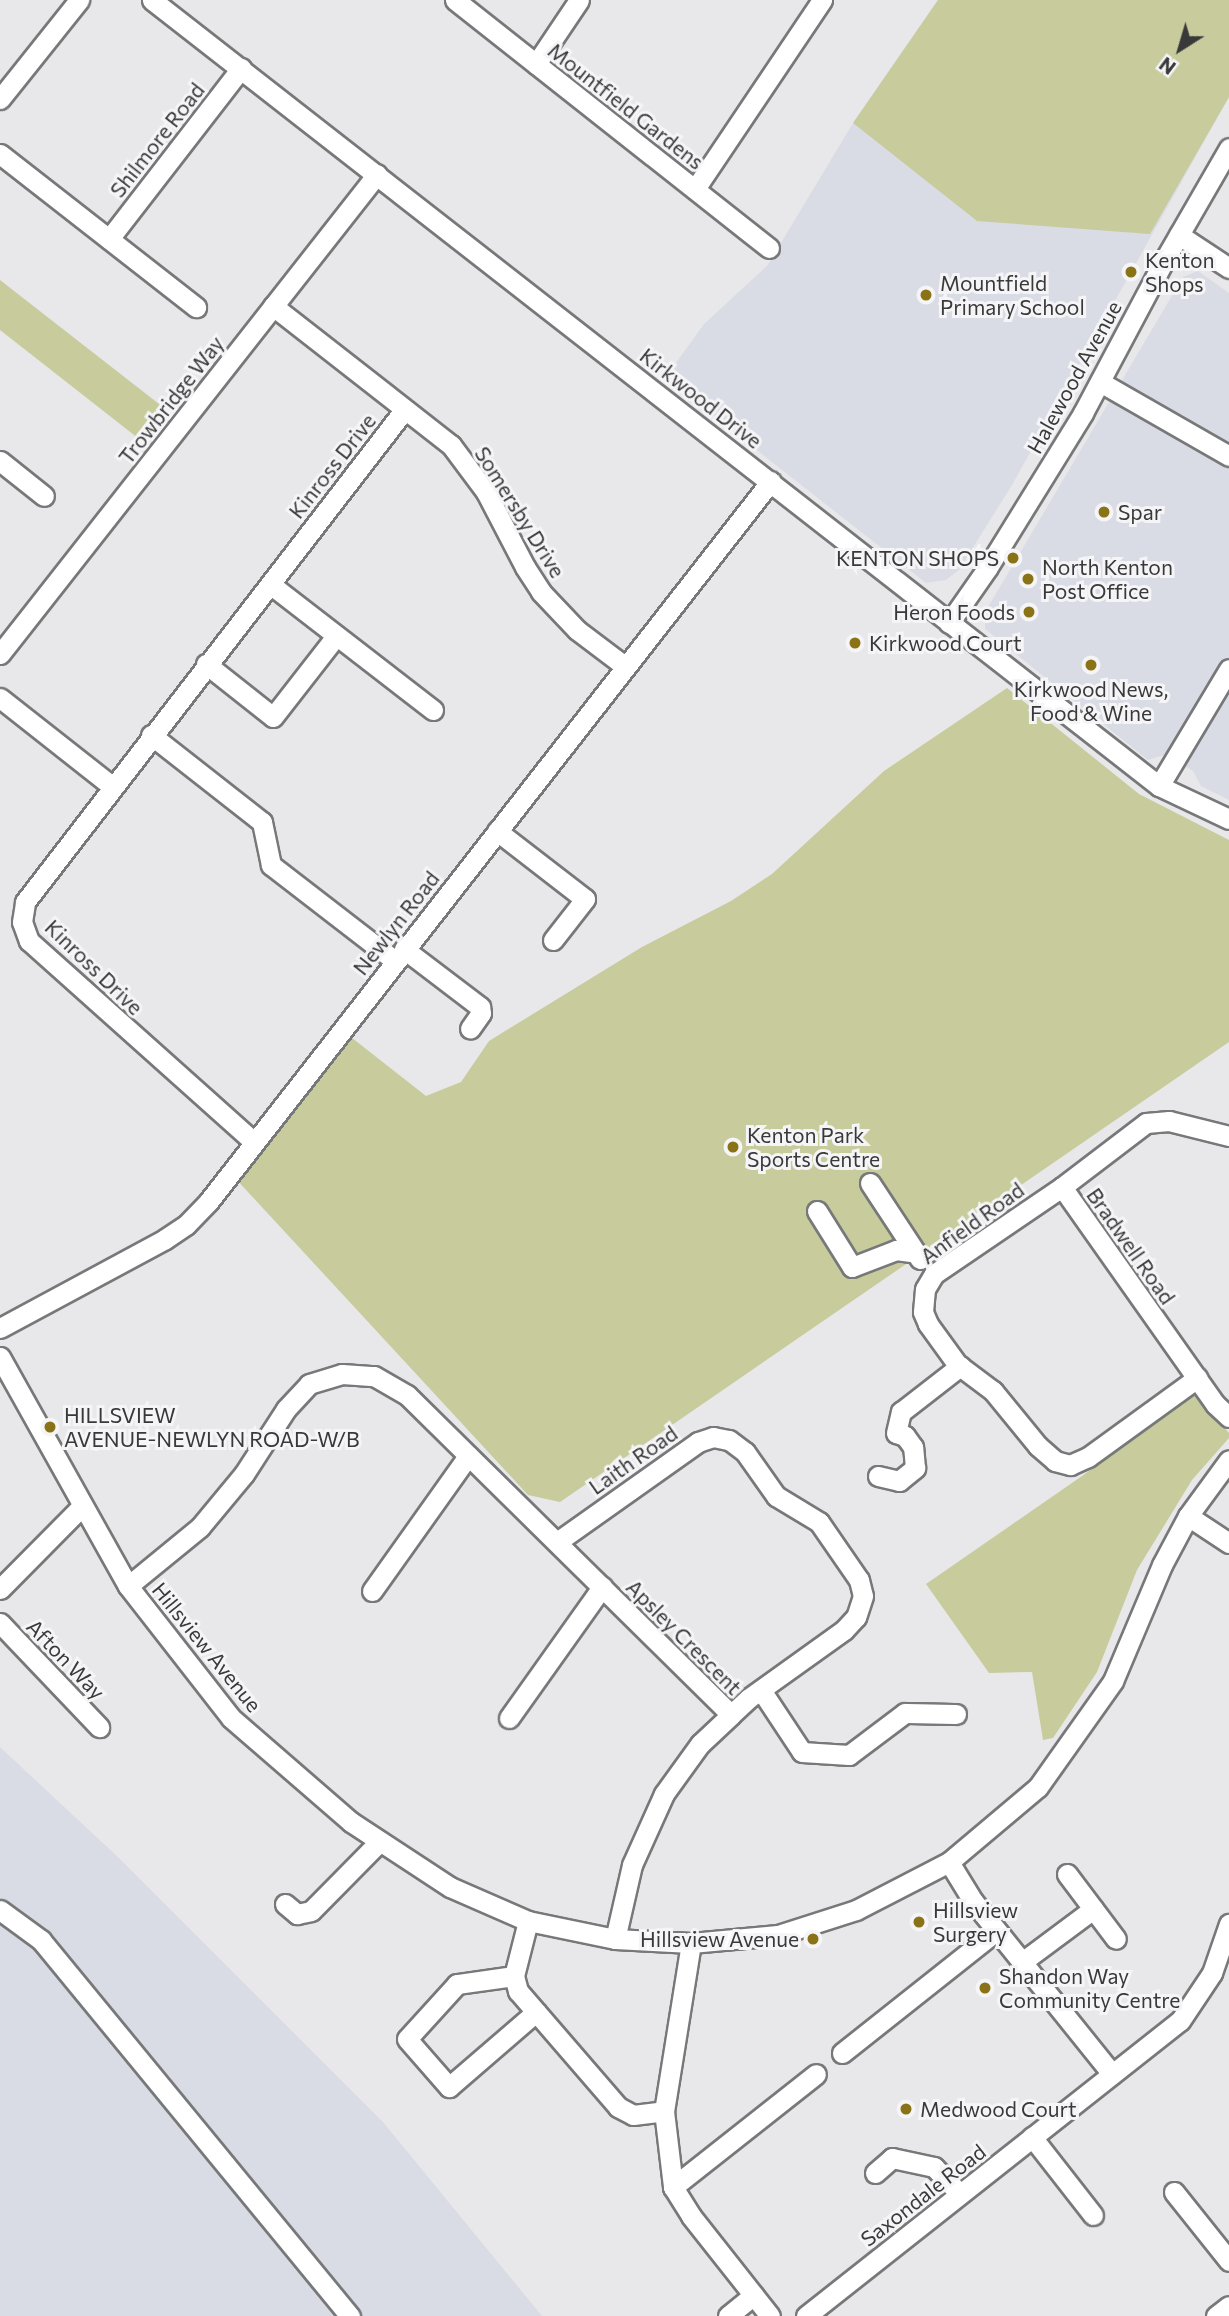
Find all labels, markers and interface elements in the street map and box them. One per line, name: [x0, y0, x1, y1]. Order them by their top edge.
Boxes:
north arrow: [1145, 14, 1215, 84]
street label: Mountfield Gardens: [543, 37, 709, 175]
text: N: [1154, 53, 1180, 80]
street label: Shilmore Road: [105, 78, 209, 202]
place label: Kenton Shops: [1145, 247, 1214, 297]
marker: Kenton Shops: [1123, 264, 1139, 280]
place label: Mountfield Primary School: [940, 270, 1085, 320]
marker: Mountfield Primary School: [918, 287, 934, 303]
street label: Halewood Avenue: [1022, 296, 1126, 458]
street label: Trowbridge Way: [113, 331, 229, 469]
street label: Kirkwood Drive: [635, 343, 767, 453]
street label: Kinross Drive: [283, 409, 381, 523]
street label: Somersby Drive: [470, 442, 570, 582]
place label: Spar: [1118, 499, 1162, 525]
marker: Spar: [1096, 504, 1112, 520]
place label: KENTON SHOPS: [836, 545, 999, 571]
marker: KENTON SHOPS: [1005, 550, 1021, 566]
place label: North Kenton Post Office: [1042, 554, 1173, 604]
marker: North Kenton Post Office: [1020, 571, 1036, 587]
place label: Heron Foods: [893, 599, 1015, 625]
marker: Heron Foods: [1021, 604, 1037, 620]
place label: Kirkwood Court: [869, 630, 1022, 656]
marker: Kirkwood Court: [847, 635, 863, 651]
marker: Kirkwood News, Food & Wine: [1083, 657, 1099, 673]
place label: Kirkwood News, Food & Wine: [1014, 676, 1168, 726]
street label: Newlyn Road: [348, 866, 444, 980]
street label: Kinross Drive: [40, 914, 148, 1020]
place label: Kenton Park Sports Centre: [747, 1122, 880, 1172]
marker: Kenton Park Sports Centre: [725, 1139, 741, 1155]
street label: Anfield Road: [915, 1177, 1029, 1269]
street label: Bradwell Road: [1082, 1183, 1180, 1309]
place label: HILLSVIEW AVENUE-NEWLYN ROAD-W/B: [64, 1402, 360, 1452]
marker: HILLSVIEW AVENUE-NEWLYN ROAD-W/B: [42, 1419, 58, 1435]
street label: Laith Road: [584, 1420, 682, 1500]
street label: Apsley Crescent: [621, 1574, 747, 1700]
street label: Hillsview Avenue: [147, 1577, 267, 1717]
street label: Afton Way: [22, 1614, 110, 1704]
place label: Hillsview Surgery: [933, 1897, 1018, 1947]
marker: Hillsview Surgery: [911, 1914, 927, 1930]
place label: Hillsview Avenue: [640, 1926, 799, 1952]
marker: Hillsview Avenue: [805, 1931, 821, 1947]
place label: Shandon Way Community Centre: [999, 1963, 1180, 2013]
marker: Shandon Way Community Centre: [977, 1980, 993, 1996]
place label: Medwood Court: [920, 2096, 1077, 2122]
marker: Medwood Court: [898, 2101, 914, 2117]
street label: Saxondale Road: [856, 2139, 990, 2251]

